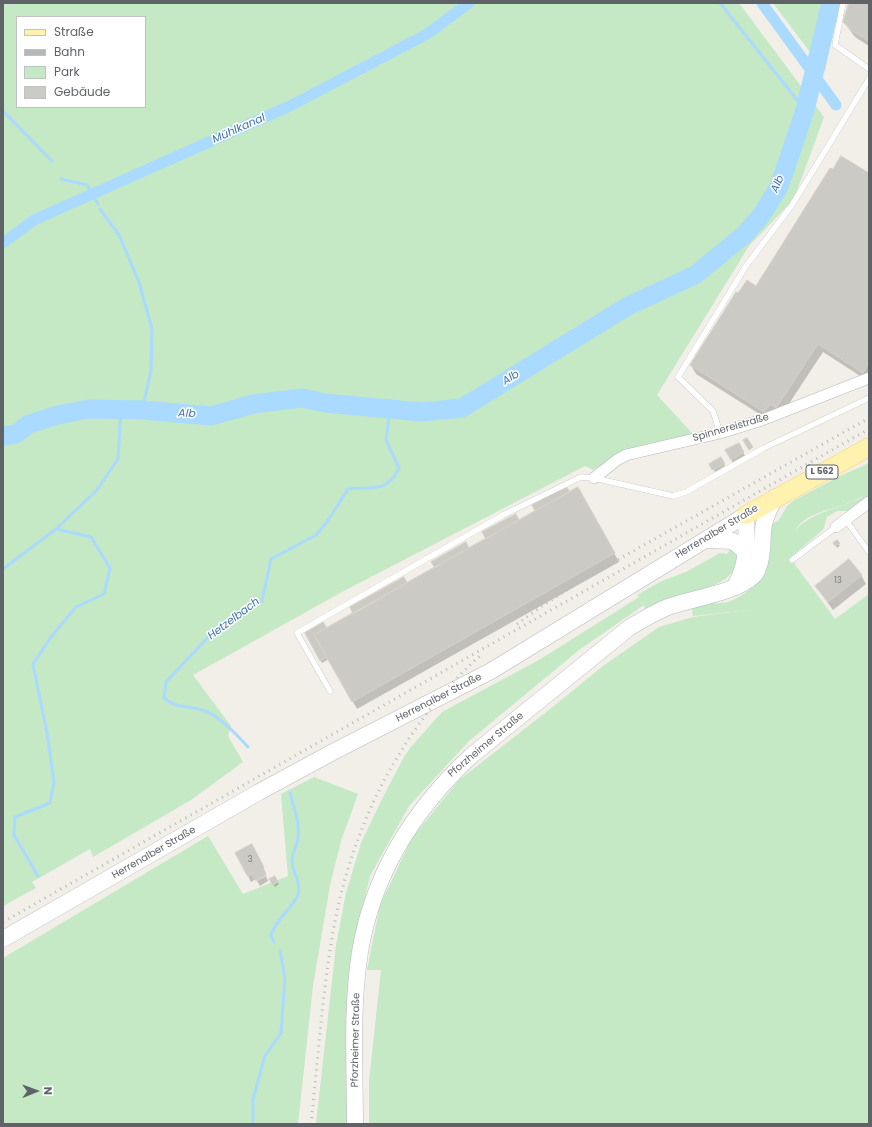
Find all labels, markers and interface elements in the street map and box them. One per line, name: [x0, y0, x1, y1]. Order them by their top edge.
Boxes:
legend: [16, 16, 146, 108]
text: Straße: [54, 23, 94, 40]
text: Bahn: [54, 43, 85, 60]
text: Park: [54, 63, 80, 80]
text: Gebäude: [54, 83, 110, 100]
water label: Mühlkanal: [210, 111, 268, 147]
water label: Alb: [768, 173, 788, 195]
water label: Alb: [500, 368, 522, 388]
water label: Alb: [178, 407, 196, 421]
street label: Spinnereistraße: [691, 411, 771, 445]
road number: L 562: [806, 465, 838, 479]
street label: Herrenalber Straße: [673, 502, 761, 562]
house number: 13: [834, 576, 842, 586]
water label: Hetzelbach: [205, 595, 263, 643]
street label: Herrenalber Straße: [394, 671, 484, 725]
street label: Pforzheimer Straße: [446, 710, 526, 780]
street label: Herrenalber Straße: [110, 824, 198, 882]
house number: 3: [248, 855, 252, 865]
street label: Pforzheimer Straße: [349, 993, 363, 1087]
north arrow: [16, 1071, 56, 1111]
text: N: [40, 1087, 56, 1095]

